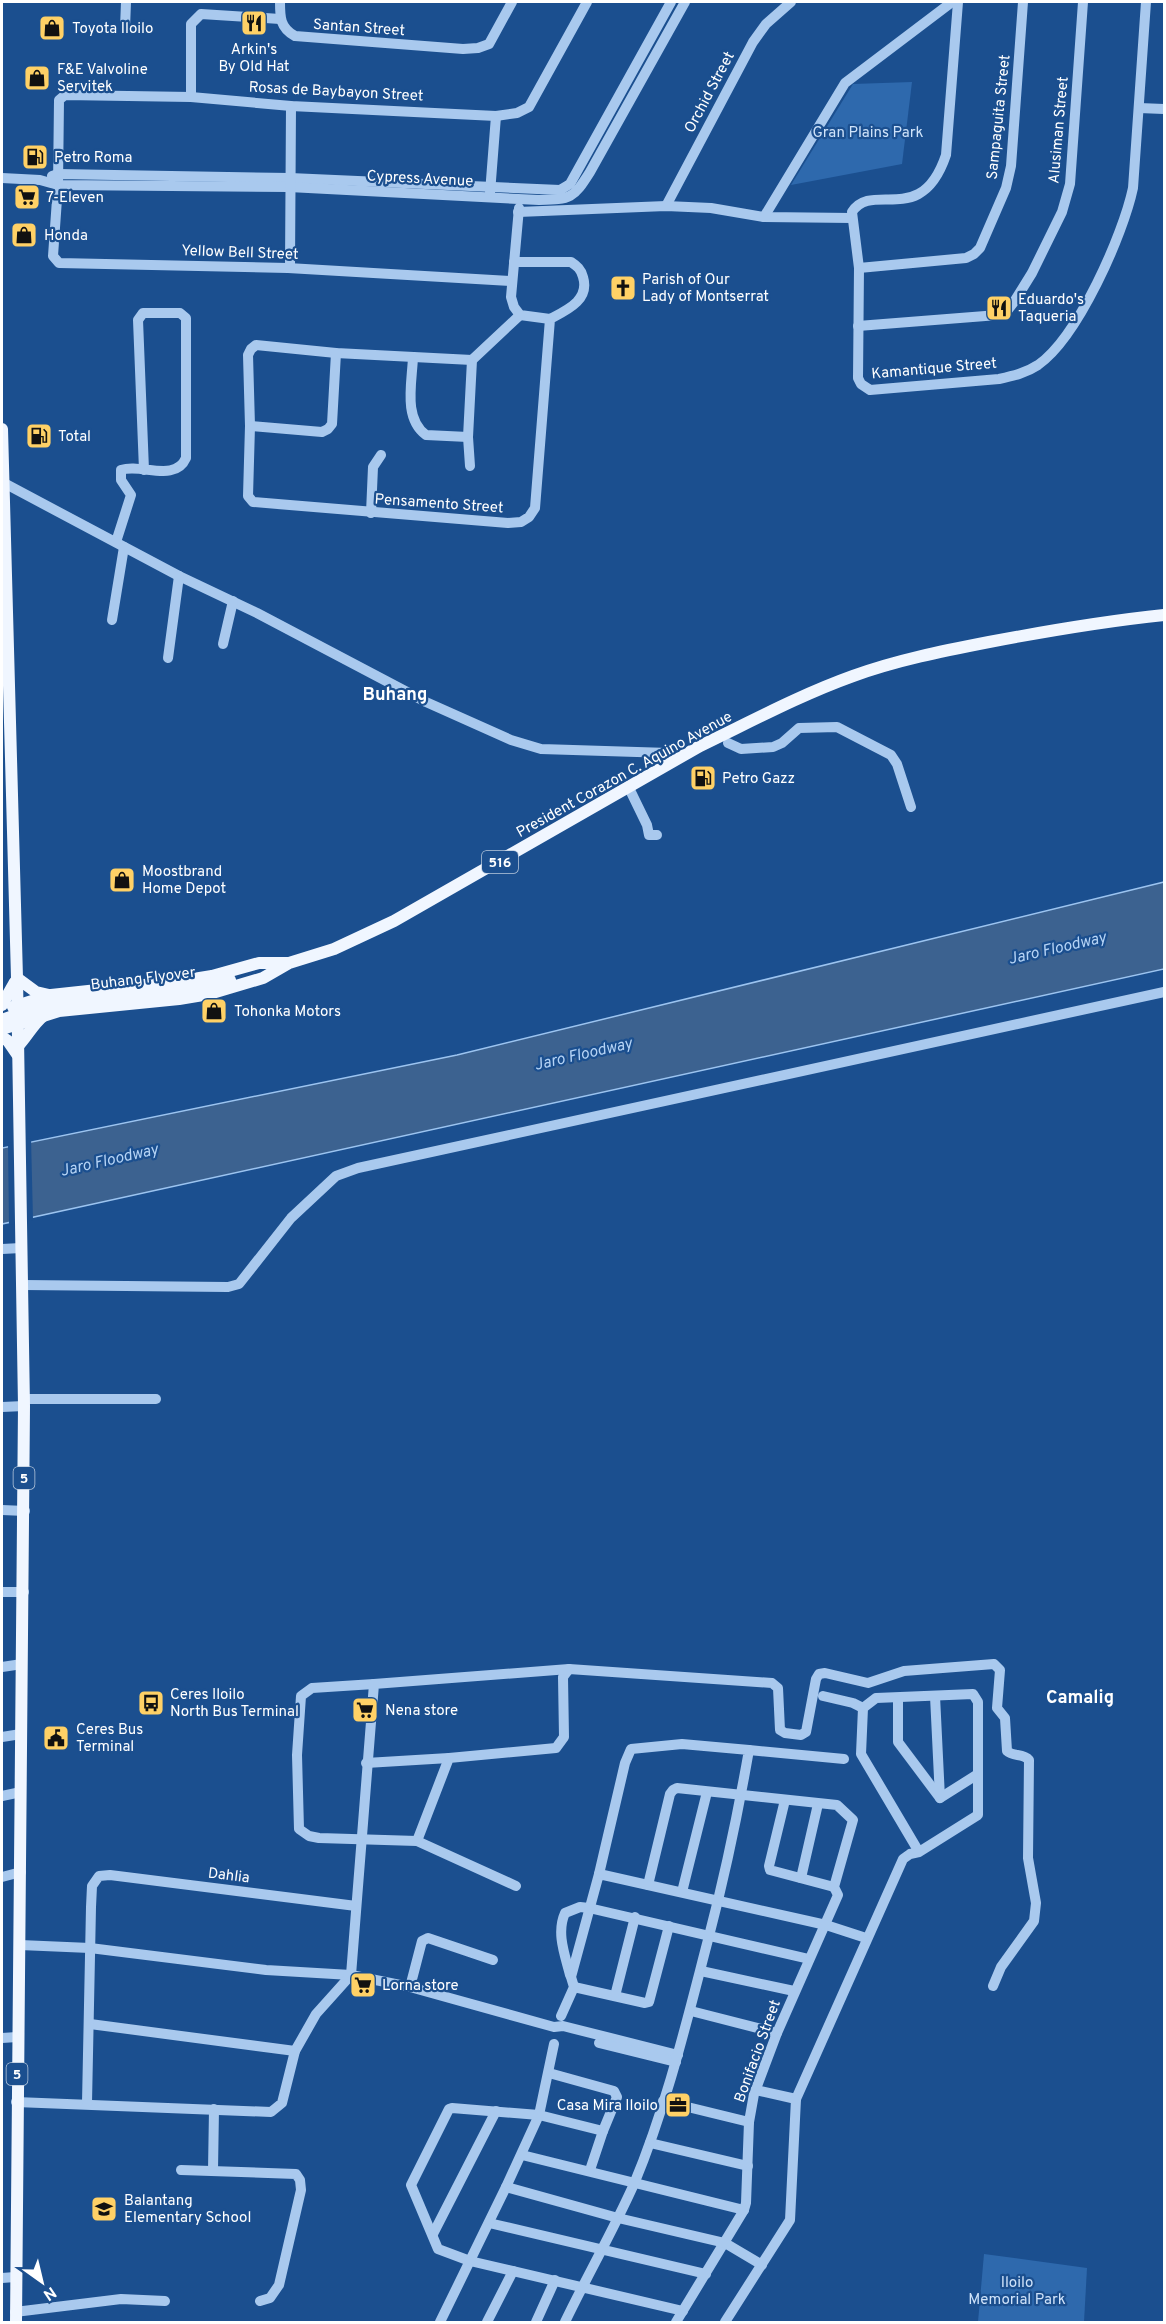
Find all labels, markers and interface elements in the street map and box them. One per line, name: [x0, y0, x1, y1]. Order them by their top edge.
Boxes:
restaurant icon: Arkin's By Old Hat: [239, 8, 269, 38]
shop icon: Toyota Iloilo: [37, 13, 67, 43]
street label: Santan Street: [312, 16, 406, 41]
place label: Toyota Iloilo: [72, 20, 153, 39]
place label: Arkin's By Old Hat: [218, 41, 290, 77]
street label: Orchid Street: [681, 49, 740, 137]
street label: Sampaguita Street: [983, 54, 1016, 181]
place label: F&E Valvoline Servitek: [57, 61, 148, 97]
shop icon: F&E Valvoline Servitek: [22, 63, 52, 93]
street label: Alusiman Street: [1045, 76, 1074, 185]
street label: Rosas de Baybayon Street: [248, 78, 424, 107]
park label: Gran Plains Park: [813, 124, 924, 143]
fuel station icon: Petro Roma: [20, 142, 50, 172]
place label: Petro Roma: [54, 149, 132, 168]
street label: Cypress Avenue: [366, 167, 474, 192]
supermarket icon: 7-Eleven: [12, 182, 42, 212]
place label: 7-Eleven: [46, 189, 104, 208]
shop icon: Honda: [9, 220, 39, 250]
place label: Honda: [44, 227, 88, 246]
street label: Yellow Bell Street: [181, 242, 299, 265]
place label: Parish of Our Lady of Montserrat: [642, 271, 769, 307]
church icon: Parish of Our Lady of Montserrat: [608, 273, 638, 303]
place label: Eduardo's Taqueria: [1018, 291, 1084, 327]
restaurant icon: Eduardo's Taqueria: [984, 293, 1014, 323]
street label: Kamantique Street: [871, 355, 998, 384]
fuel station icon: Total: [24, 421, 54, 451]
place label: Total: [58, 428, 91, 447]
street label: Pensamento Street: [374, 491, 504, 518]
district label: Buhang: [362, 684, 428, 707]
street label: President Corazon C. Aquino Avenue: [513, 708, 736, 843]
fuel station icon: Petro Gazz: [688, 763, 718, 793]
place label: Petro Gazz: [722, 770, 795, 789]
road number: 516: [482, 851, 518, 873]
place label: Moostbrand Home Depot: [142, 863, 226, 899]
shop icon: Moostbrand Home Depot: [107, 865, 137, 895]
water label: Jaro Floodway: [1006, 928, 1110, 970]
street label: Buhang Flyover: [90, 964, 197, 995]
shop icon: Tohonka Motors: [199, 996, 229, 1026]
place label: Tohonka Motors: [234, 1003, 341, 1022]
water label: Jaro Floodway: [532, 1034, 636, 1076]
water label: Jaro Floodway: [58, 1140, 162, 1182]
road number: 5: [14, 1467, 34, 1489]
place label: Ceres Iloilo North Bus Terminal: [170, 1686, 299, 1722]
district label: Camalig: [1046, 1687, 1114, 1710]
bus stop icon: Ceres Iloilo North Bus Terminal: [136, 1688, 166, 1718]
supermarket icon: Nena store: [350, 1695, 380, 1725]
place label: Nena store: [385, 1702, 458, 1721]
place label: Ceres Bus Terminal: [76, 1721, 143, 1757]
public building icon: Ceres Bus Terminal: [41, 1723, 71, 1753]
street label: Dahlia: [207, 1865, 251, 1888]
supermarket icon: Lorna store: [348, 1970, 378, 2000]
place label: Lorna store: [382, 1977, 459, 1996]
street label: Bonifacio Street: [731, 1997, 786, 2106]
road number: 5: [7, 2063, 28, 2085]
office icon: Casa Mira Iloilo: [663, 2090, 693, 2120]
place label: Casa Mira Iloilo: [557, 2097, 658, 2116]
place label: Balantang Elementary School: [124, 2192, 251, 2228]
school or university icon: Balantang Elementary School: [89, 2194, 119, 2224]
north arrow: [12, 2252, 72, 2312]
park label: Iloilo Memorial Park: [968, 2274, 1066, 2310]
text: N: [39, 2281, 60, 2304]

